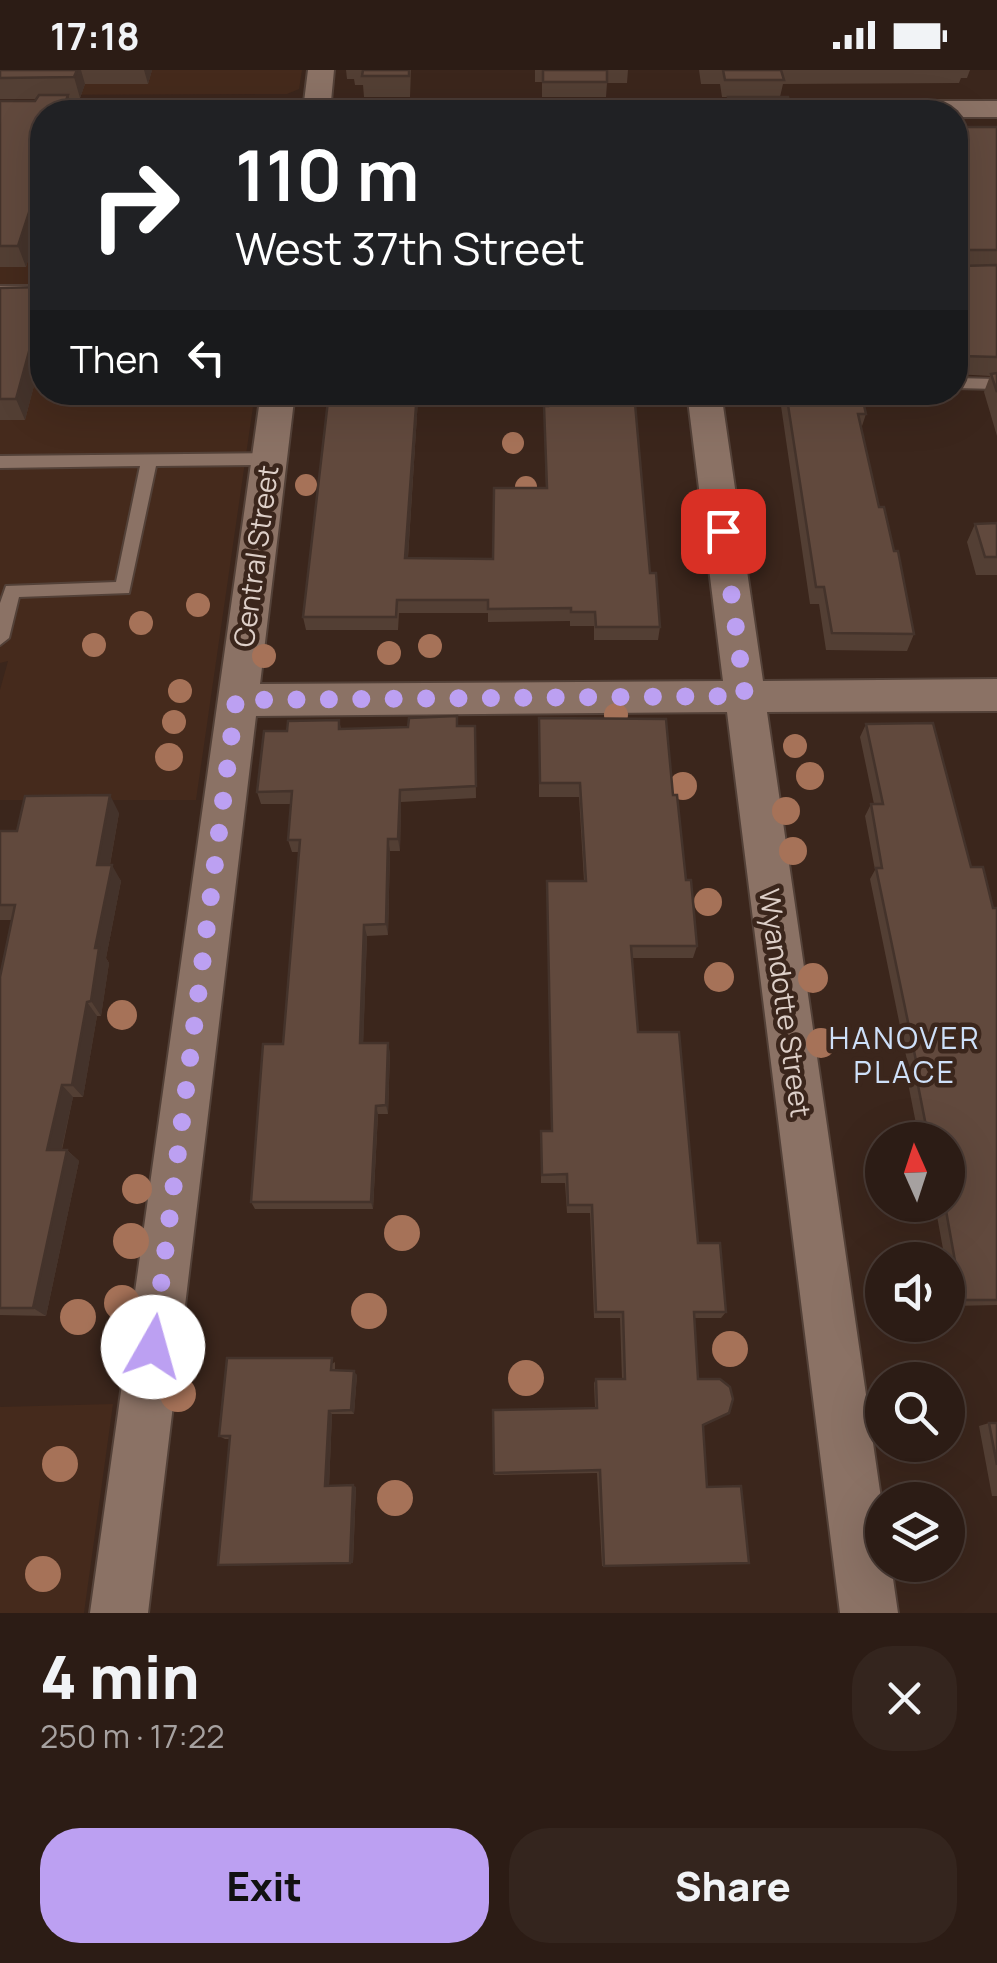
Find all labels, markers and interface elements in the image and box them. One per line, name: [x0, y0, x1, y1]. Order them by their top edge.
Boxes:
text: 17:18: [50, 9, 140, 61]
text: 110 m: [235, 126, 419, 222]
icon: right: [70, 140, 200, 270]
text: West 37th Street: [235, 217, 585, 279]
icon: left: [179, 330, 234, 385]
text: Then: [70, 332, 159, 384]
street label: Central Street: [223, 463, 287, 649]
pin: [681, 489, 766, 574]
icon: arrive: [696, 504, 751, 559]
street label: Wyandotte Street: [751, 886, 821, 1120]
district label: HANOVER PLACE: [829, 1017, 981, 1092]
north arrow: [865, 1122, 965, 1222]
map controls: [865, 1122, 965, 1582]
button: sound: [865, 1242, 965, 1342]
position arrow: [101, 1295, 205, 1399]
button: search: [865, 1362, 965, 1462]
button: layers: [865, 1482, 965, 1582]
text: 4 min: [40, 1635, 200, 1717]
button: close: [852, 1646, 957, 1751]
text: 250 m · 17:22: [40, 1714, 224, 1758]
button: Exit: [40, 1828, 489, 1943]
button: Share: [509, 1828, 957, 1943]

